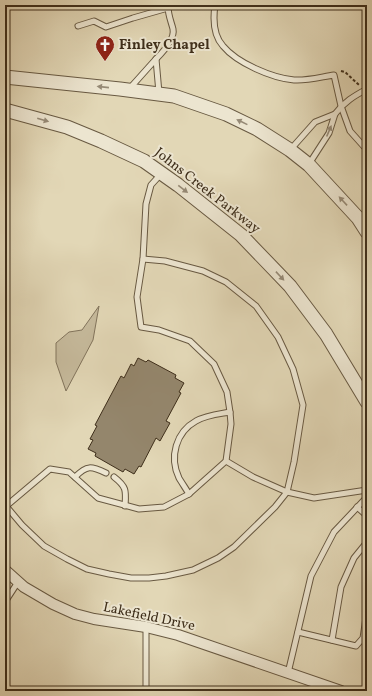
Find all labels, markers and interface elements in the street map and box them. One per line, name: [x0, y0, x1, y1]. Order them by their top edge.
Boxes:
church icon: Finley Chapel: [94, 34, 116, 62]
place label: Finley Chapel: [119, 36, 210, 55]
one-way arrow: [97, 84, 109, 91]
one-way arrow: [37, 117, 49, 123]
one-way arrow: [236, 119, 247, 125]
one-way arrow: [326, 125, 332, 137]
street label: Johns Creek Parkway: [150, 144, 264, 239]
one-way arrow: [178, 185, 189, 194]
one-way arrow: [339, 197, 348, 206]
one-way arrow: [275, 271, 285, 281]
street label: Lakefield Drive: [101, 598, 197, 636]

